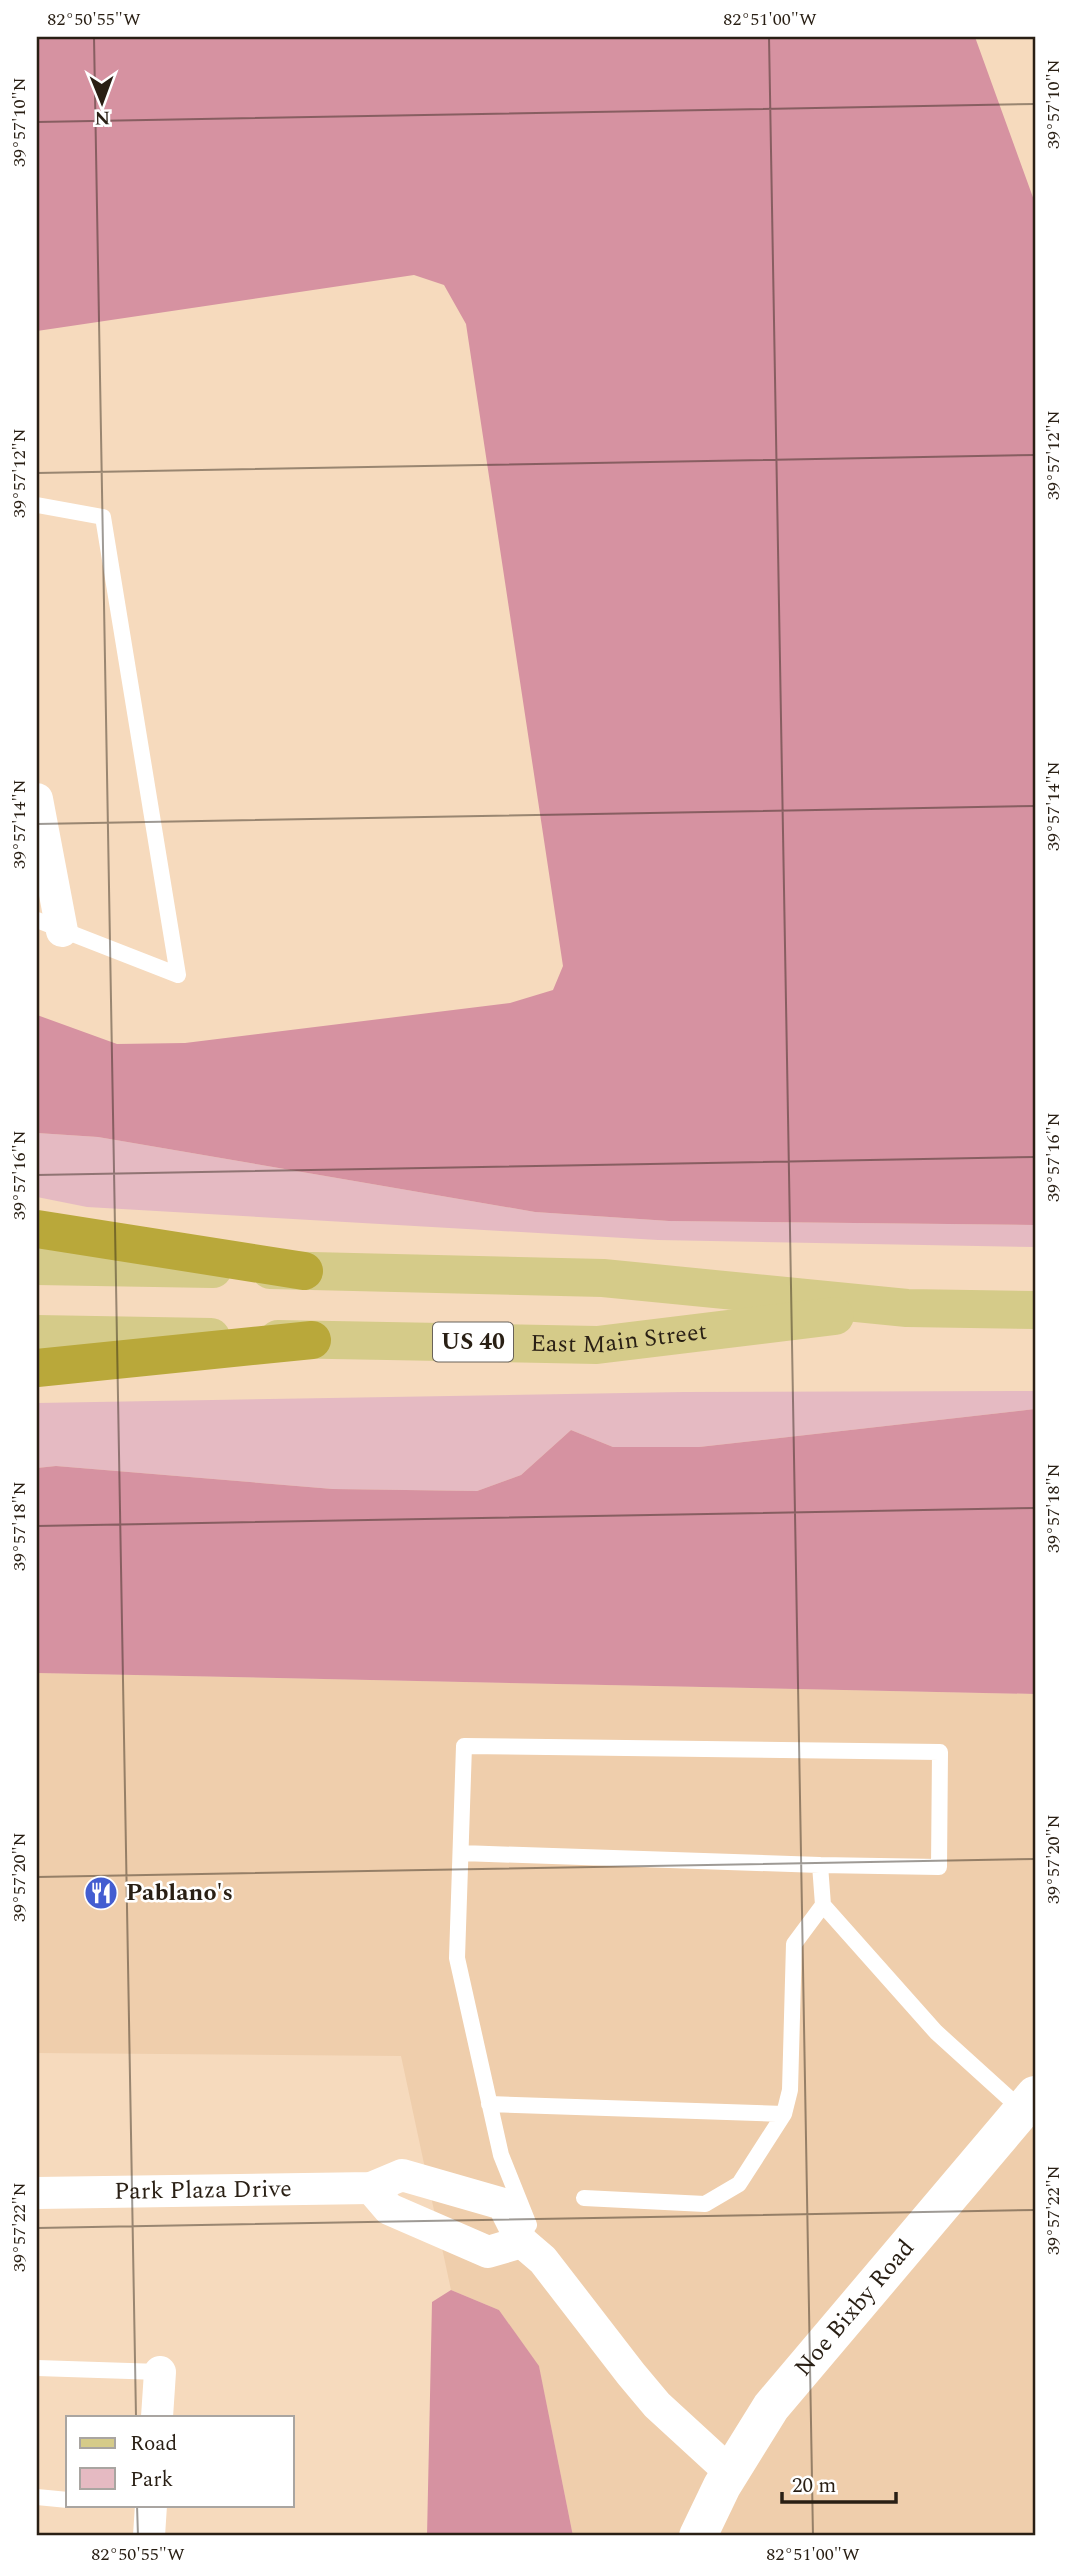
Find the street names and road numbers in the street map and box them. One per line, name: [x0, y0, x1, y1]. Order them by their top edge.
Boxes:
street label: East Main Street: [530, 1314, 709, 1363]
road number: US 40: [433, 1322, 513, 1362]
street label: Park Plaza Drive: [114, 2171, 292, 2210]
street label: Noe Bixby Road: [786, 2232, 923, 2385]

